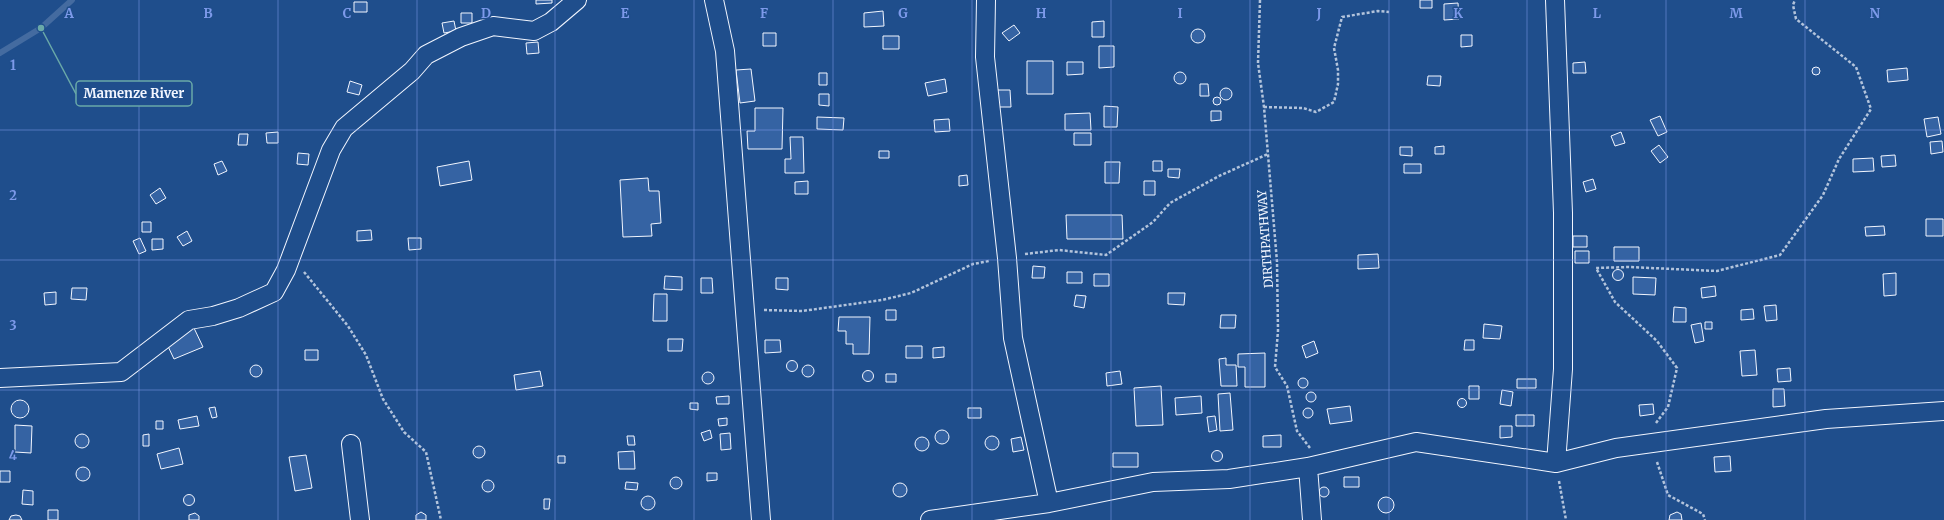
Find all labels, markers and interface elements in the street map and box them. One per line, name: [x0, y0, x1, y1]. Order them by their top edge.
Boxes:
text: A: [63, 5, 74, 22]
text: B: [203, 5, 213, 22]
text: C: [343, 5, 352, 22]
text: D: [481, 5, 491, 22]
text: E: [621, 5, 630, 22]
text: F: [760, 5, 768, 22]
text: G: [898, 5, 908, 22]
text: H: [1036, 5, 1047, 22]
text: I: [1177, 5, 1183, 22]
text: J: [1315, 5, 1322, 22]
text: K: [1453, 5, 1463, 22]
text: L: [1593, 5, 1602, 22]
text: M: [1729, 5, 1743, 22]
text: N: [1870, 5, 1881, 22]
text: 1: [10, 57, 16, 74]
callout: Mamenze River: [76, 81, 192, 106]
text: Mamenze River: [84, 85, 184, 102]
text: 2: [9, 187, 17, 204]
street label: DIRTHPATHWAY: [1254, 189, 1276, 289]
text: 3: [9, 317, 17, 334]
text: 4: [9, 447, 18, 464]

